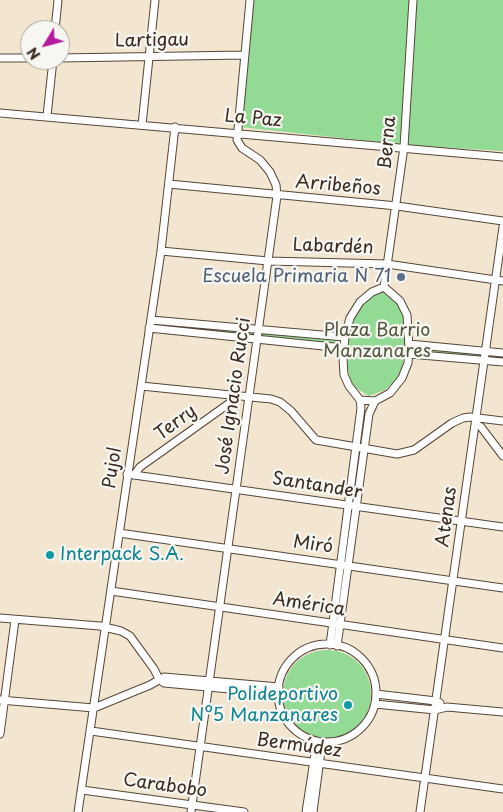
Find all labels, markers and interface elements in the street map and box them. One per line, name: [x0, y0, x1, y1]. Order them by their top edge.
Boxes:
north arrow: [20, 20, 70, 70]
street label: Lartigau: [115, 30, 189, 52]
text: N: [22, 43, 45, 64]
street label: La Paz: [224, 106, 282, 132]
street label: Berna: [375, 115, 401, 171]
street label: Arribeños: [295, 172, 381, 200]
street label: Labardén: [292, 235, 374, 259]
place label: Escuela Primaria N 71: [202, 266, 391, 288]
marker: Escuela Primaria N 71: [395, 271, 407, 283]
street label: José Ignacio Rucci: [212, 316, 256, 476]
park label: Plaza Barrio Manzanares: [323, 320, 431, 362]
street label: Terry: [151, 401, 201, 445]
street label: Pujol: [99, 446, 127, 490]
street label: Santander: [270, 468, 364, 504]
street label: Atenas: [432, 485, 462, 549]
street label: Miró: [292, 532, 334, 558]
place label: Interpack S.A.: [60, 544, 184, 566]
marker: Interpack S.A.: [44, 549, 56, 561]
street label: América: [271, 589, 347, 621]
place label: Polideportivo Nº5 Manzanares: [190, 684, 338, 726]
marker: Polideportivo Nº5 Manzanares: [342, 699, 354, 711]
street label: Bermúdez: [255, 729, 343, 763]
street label: Carabobo: [122, 769, 208, 803]

